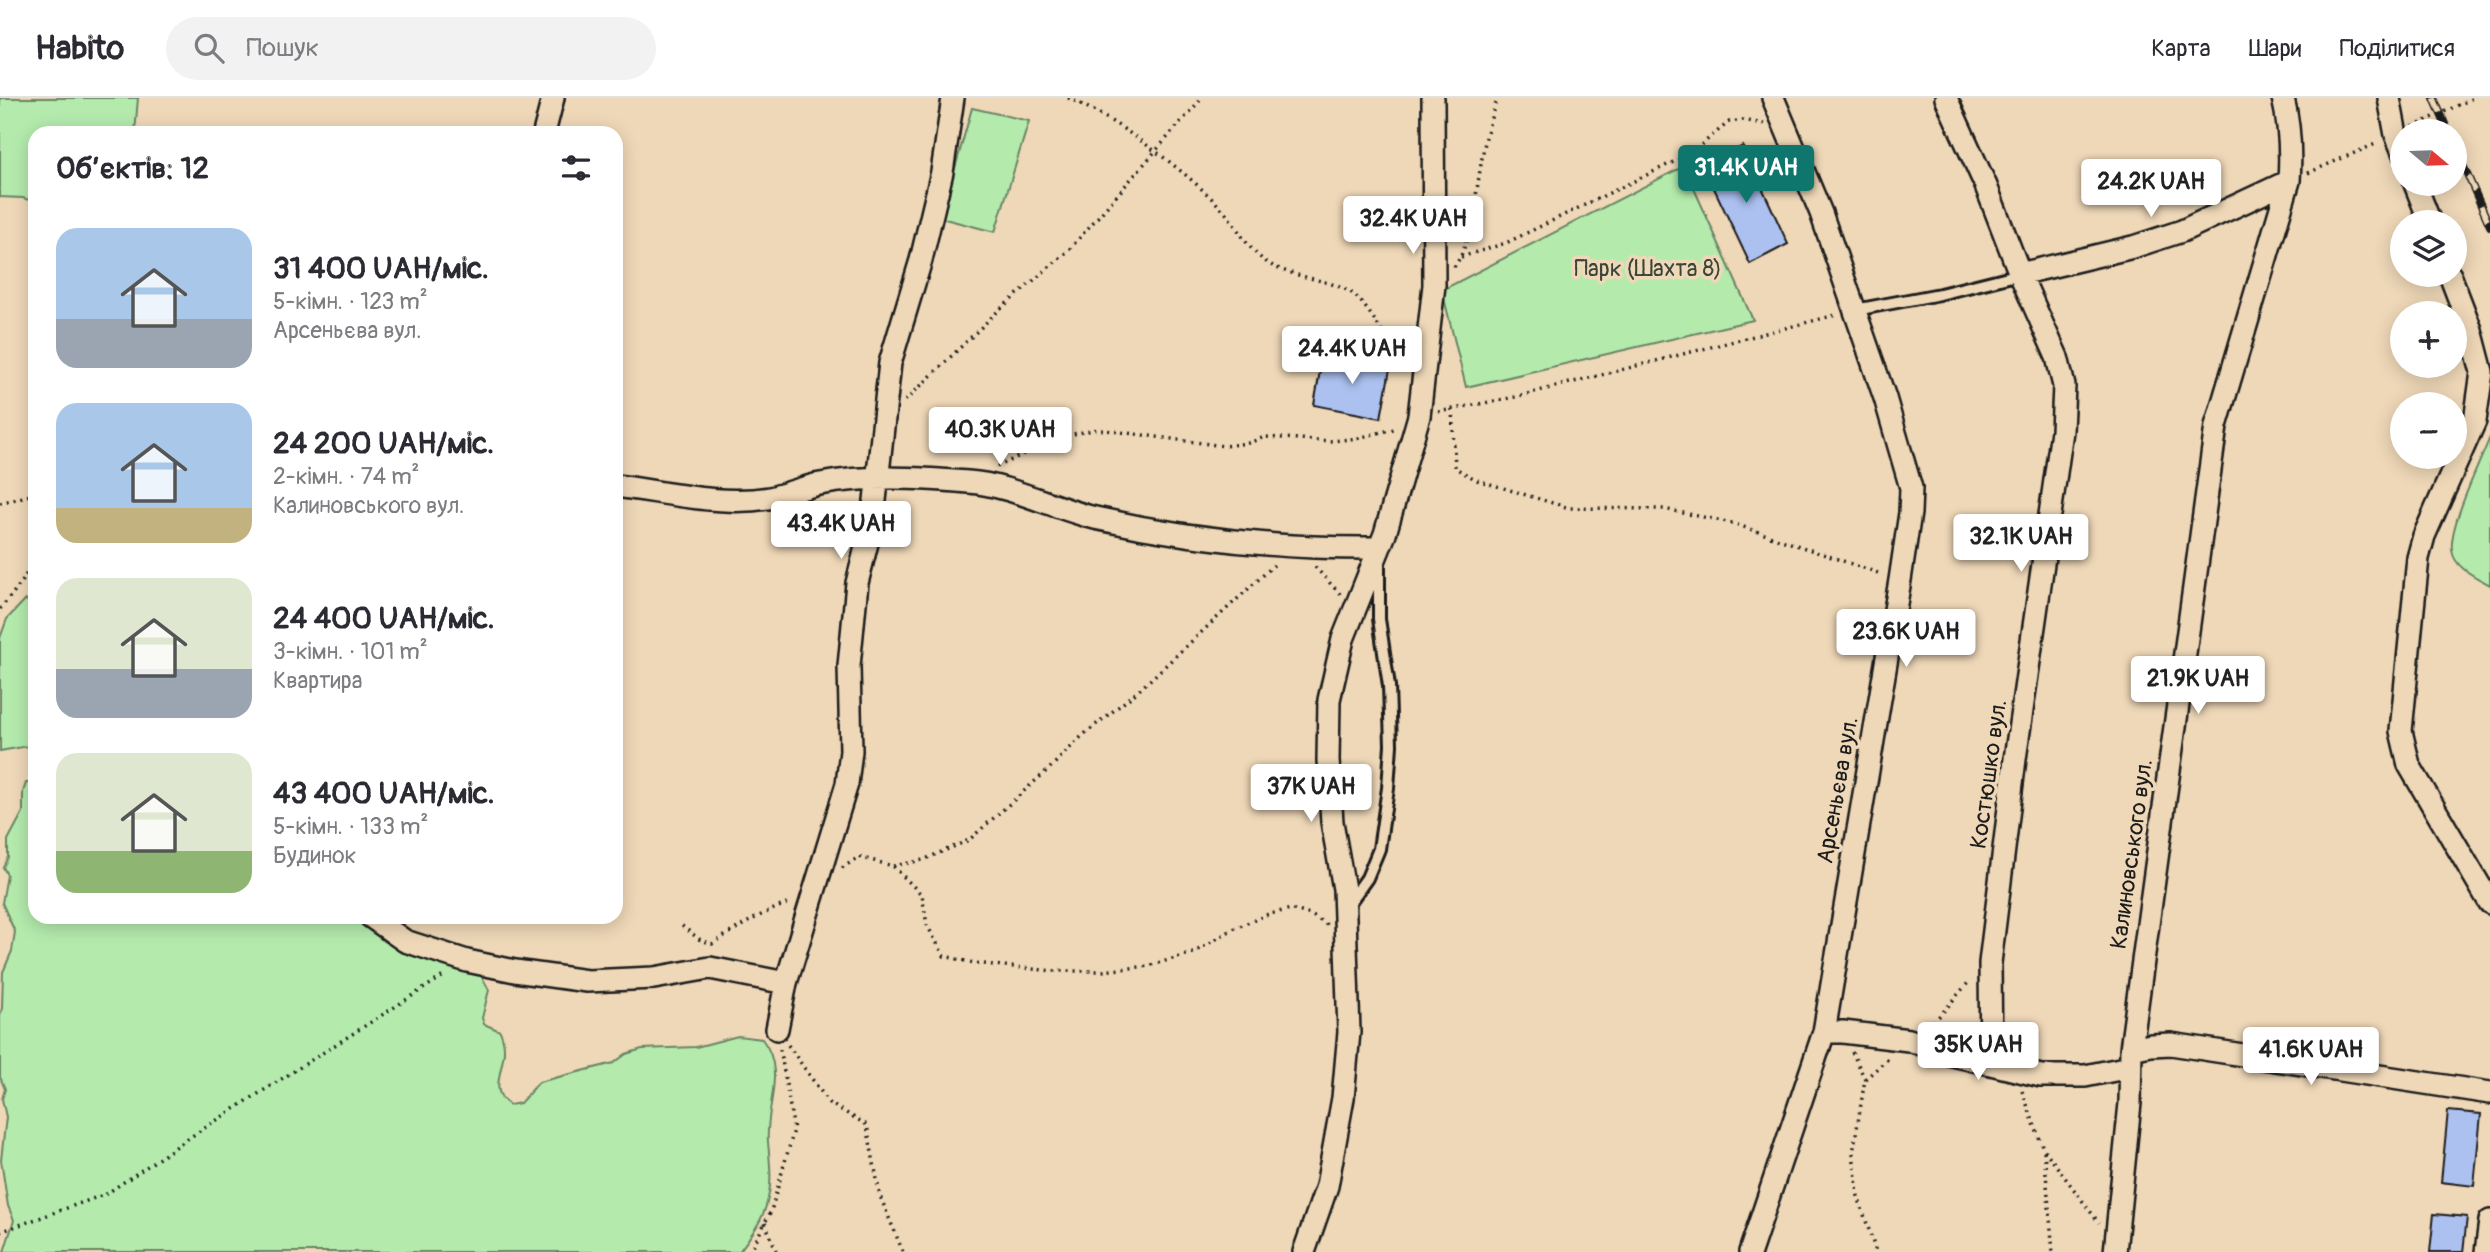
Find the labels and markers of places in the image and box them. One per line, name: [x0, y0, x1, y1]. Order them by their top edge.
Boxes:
pin: 31.4K UAH: [1666, 146, 1826, 205]
pin: 24.2K UAH: [2071, 159, 2231, 219]
pin: 32.4K UAH: [1333, 197, 1493, 256]
pin: 24.4K UAH: [1272, 327, 1432, 386]
pin: 40.3K UAH: [920, 408, 1080, 467]
pin: 43.4K UAH: [761, 502, 921, 561]
pin: 32.1K UAH: [1941, 514, 2101, 574]
pin: 23.6K UAH: [1826, 610, 1986, 669]
pin: 21.9K UAH: [2118, 656, 2278, 716]
pin: 37K UAH: [1246, 764, 1376, 824]
pin: 35K UAH: [1913, 1023, 2043, 1082]
pin: 41.6K UAH: [2231, 1028, 2391, 1087]

